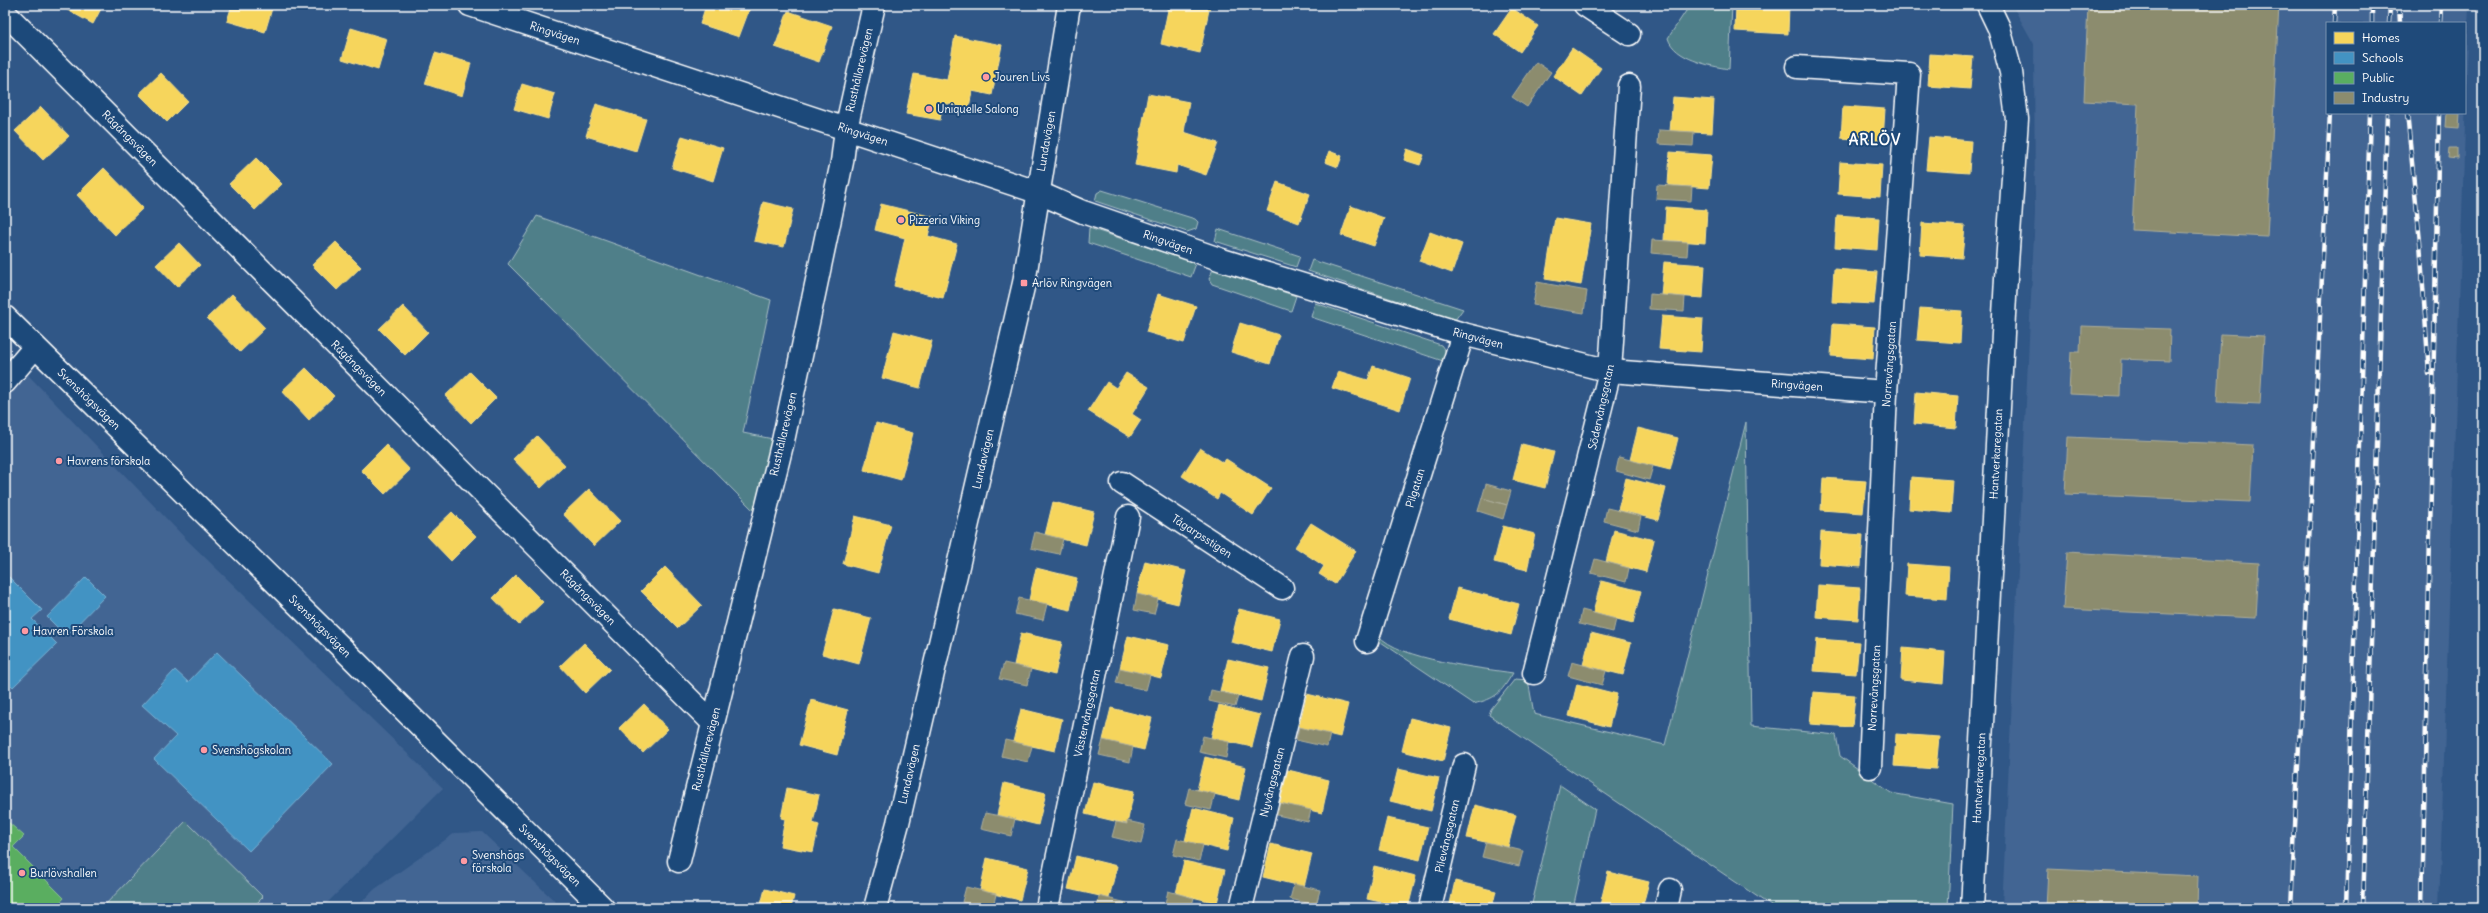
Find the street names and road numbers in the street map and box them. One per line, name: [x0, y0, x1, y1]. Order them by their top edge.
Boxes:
street label: Ringvägen: [528, 18, 582, 48]
street label: Rusthållarevägen: [843, 27, 875, 113]
street label: Rågångsvägen: [99, 107, 161, 169]
street label: Lundavägen: [1034, 110, 1058, 172]
street label: Ringvägen: [836, 119, 890, 149]
street label: Ringvägen: [1141, 227, 1195, 257]
street label: Norrevångsgatan: [1879, 321, 1899, 407]
street label: Ringvägen: [1451, 325, 1505, 351]
street label: Rågångsvägen: [328, 337, 390, 399]
street label: Södervångsgatan: [1585, 363, 1617, 451]
street label: Svenshögsvägen: [55, 365, 123, 433]
street label: Ringvägen: [1771, 376, 1823, 394]
street label: Rusthållarevägen: [767, 391, 799, 477]
street label: Hantverkaregatan: [1987, 408, 2005, 500]
street label: Lundavägen: [969, 428, 997, 490]
street label: Pilgatan: [1402, 467, 1428, 509]
street label: Tågarpsstigen: [1169, 511, 1235, 561]
street label: Rågångsvägen: [557, 566, 619, 628]
street label: Svenshögsvägen: [286, 592, 354, 660]
street label: Norrevångsgatan: [1865, 645, 1883, 731]
street label: Västervångsgatan: [1071, 668, 1103, 758]
street label: Rusthållarevägen: [689, 706, 723, 792]
street label: Hantverkaregatan: [1970, 732, 1988, 824]
street label: Lundavägen: [895, 743, 923, 805]
street label: Nyvångsgatan: [1257, 746, 1287, 818]
street label: Pilevångsgatan: [1432, 798, 1462, 874]
street label: Svenshögsvägen: [516, 821, 584, 889]

